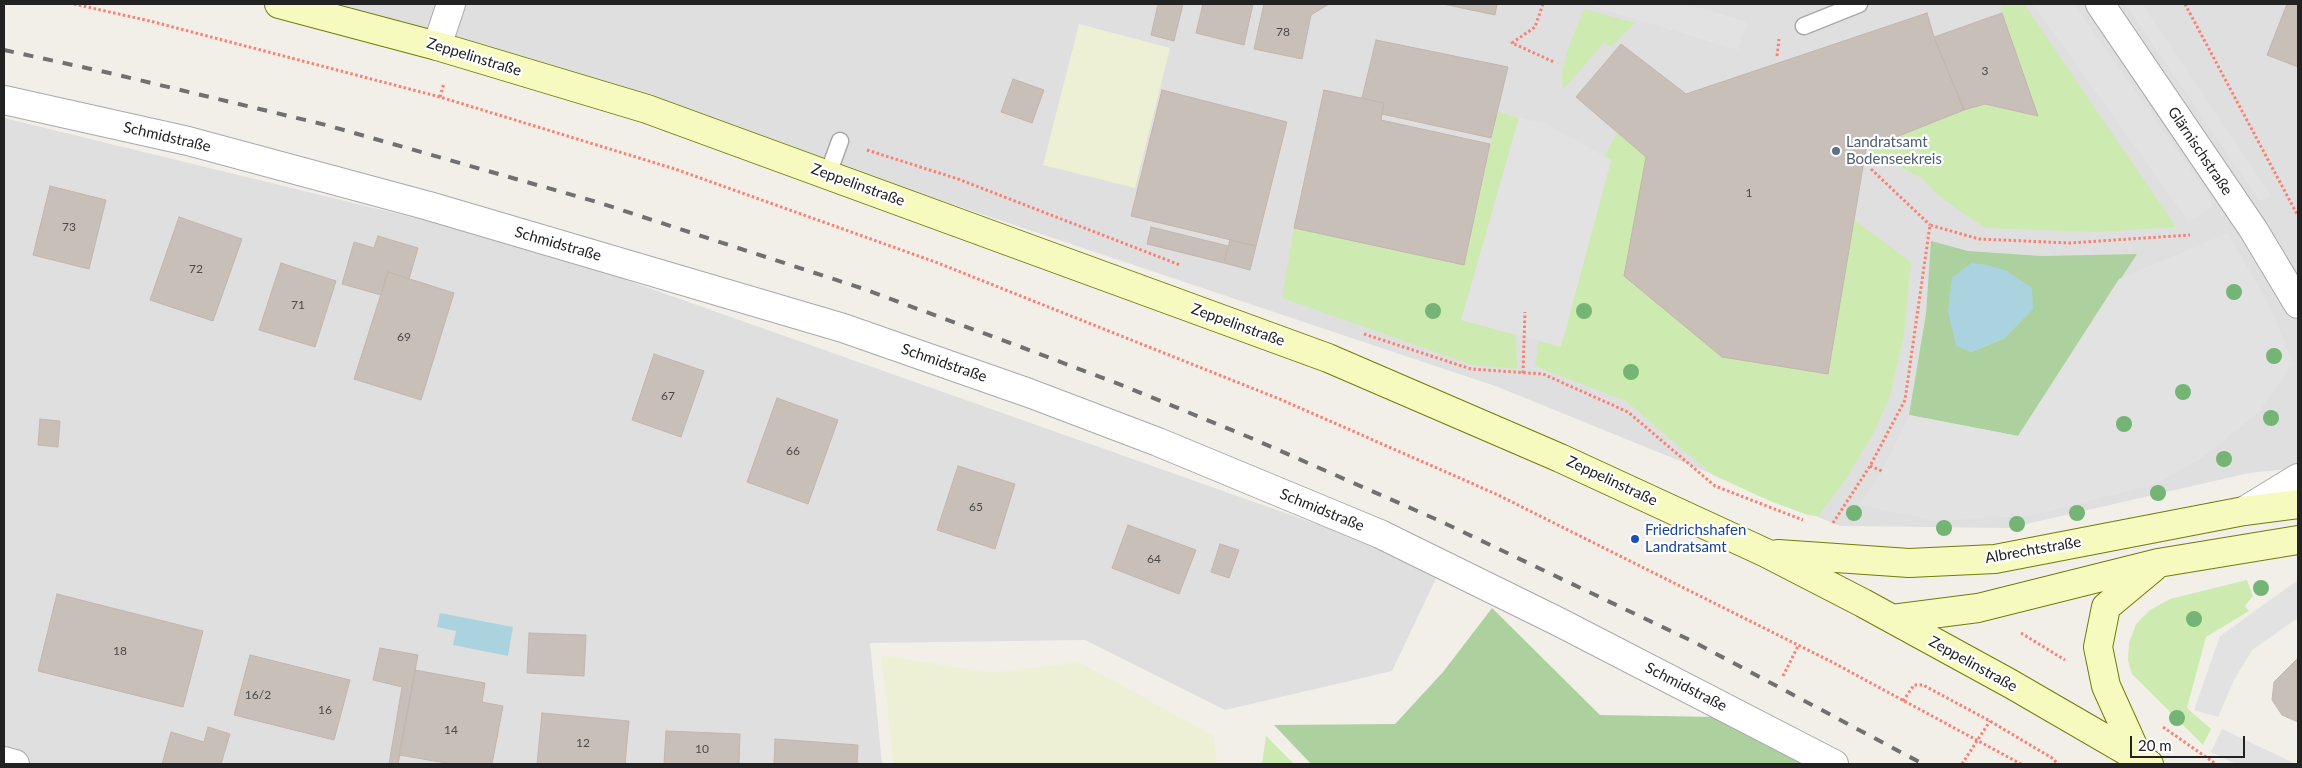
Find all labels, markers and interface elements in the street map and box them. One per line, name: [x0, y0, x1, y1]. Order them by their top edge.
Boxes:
house number: 78: [1276, 25, 1290, 39]
street label: Zeppelinstraße: [424, 34, 524, 80]
house number: 3: [1982, 64, 1988, 78]
street label: Glärnischstraße: [2164, 103, 2236, 199]
street label: Schmidstraße: [121, 118, 213, 156]
place label: Landratsamt Bodenseekreis: [1846, 133, 1942, 168]
marker: Landratsamt Bodenseekreis: [1830, 145, 1842, 157]
street label: Zeppelinstraße: [809, 160, 907, 210]
house number: 1: [1746, 186, 1752, 200]
house number: 73: [62, 220, 76, 234]
street label: Schmidstraße: [513, 223, 603, 265]
house number: 72: [189, 262, 203, 276]
house number: 71: [291, 298, 305, 312]
street label: Zeppelinstraße: [1189, 300, 1287, 350]
house number: 69: [397, 330, 411, 344]
street label: Schmidstraße: [899, 340, 989, 386]
house number: 67: [661, 389, 675, 403]
house number: 66: [786, 444, 800, 458]
street label: Zeppelinstraße: [1564, 452, 1660, 510]
street label: Schmidstraße: [1277, 485, 1367, 535]
house number: 65: [969, 500, 983, 514]
place label: Friedrichshafen Landratsamt: [1645, 521, 1746, 556]
marker: Friedrichshafen Landratsamt: [1629, 533, 1641, 545]
street label: Albrechtstraße: [1984, 533, 2082, 567]
house number: 64: [1147, 552, 1161, 566]
street label: Zeppelinstraße: [1926, 632, 2020, 696]
house number: 18: [113, 644, 127, 658]
street label: Schmidstraße: [1642, 659, 1730, 715]
house number: 16/2: [245, 688, 271, 702]
house number: 16: [318, 703, 332, 717]
house number: 14: [444, 723, 458, 737]
scale bar: [2132, 726, 2247, 758]
house number: 12: [576, 736, 590, 750]
text: 20 m: [2138, 736, 2172, 754]
house number: 10: [695, 742, 709, 756]

